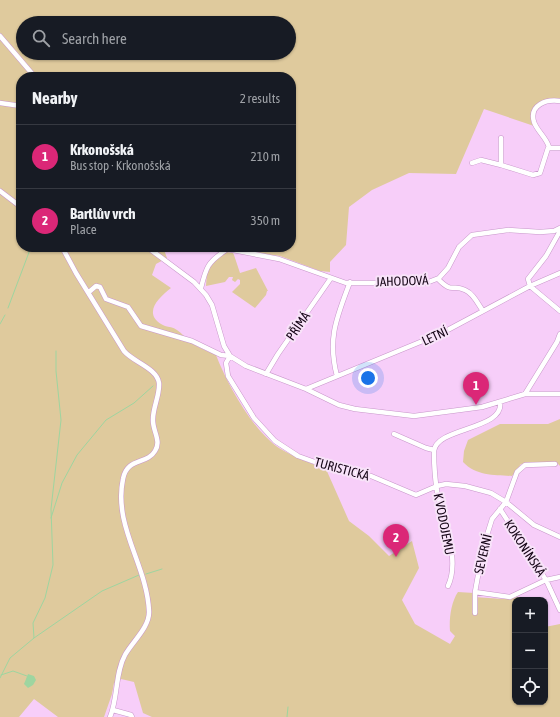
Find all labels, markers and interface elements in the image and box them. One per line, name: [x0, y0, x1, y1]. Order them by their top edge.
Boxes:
search box: [16, 16, 296, 60]
icon: search: [30, 27, 52, 49]
text: Search here: [62, 30, 127, 47]
text: Nearby: [32, 88, 78, 108]
text: 2 results: [240, 91, 280, 106]
text: Krkonošská: [70, 141, 134, 158]
text: 1: [42, 149, 48, 164]
text: 210 m: [251, 149, 280, 164]
text: Bus stop · Krkonošská: [70, 158, 171, 173]
text: Bartlův vrch: [70, 205, 136, 222]
text: 2: [42, 213, 48, 228]
text: 350 m: [251, 213, 280, 228]
text: Place: [70, 222, 97, 237]
street label: JAHODOVÁ: [375, 273, 429, 289]
street label: PŘÍMÁ: [283, 308, 313, 343]
street label: LETNÍ: [419, 323, 451, 349]
your location: [358, 368, 378, 388]
pin: 1: [463, 372, 489, 405]
street label: TURISTICKÁ: [313, 454, 372, 484]
street label: K VODOJEMU: [431, 492, 457, 556]
street label: KOKONÍNSKÁ: [501, 517, 549, 579]
pin: 2: [383, 524, 409, 557]
street label: SEVERNÍ: [471, 533, 495, 575]
map controls: [512, 597, 548, 705]
button: +: [512, 597, 548, 633]
button: −: [512, 633, 548, 669]
button: locate: [512, 669, 548, 705]

